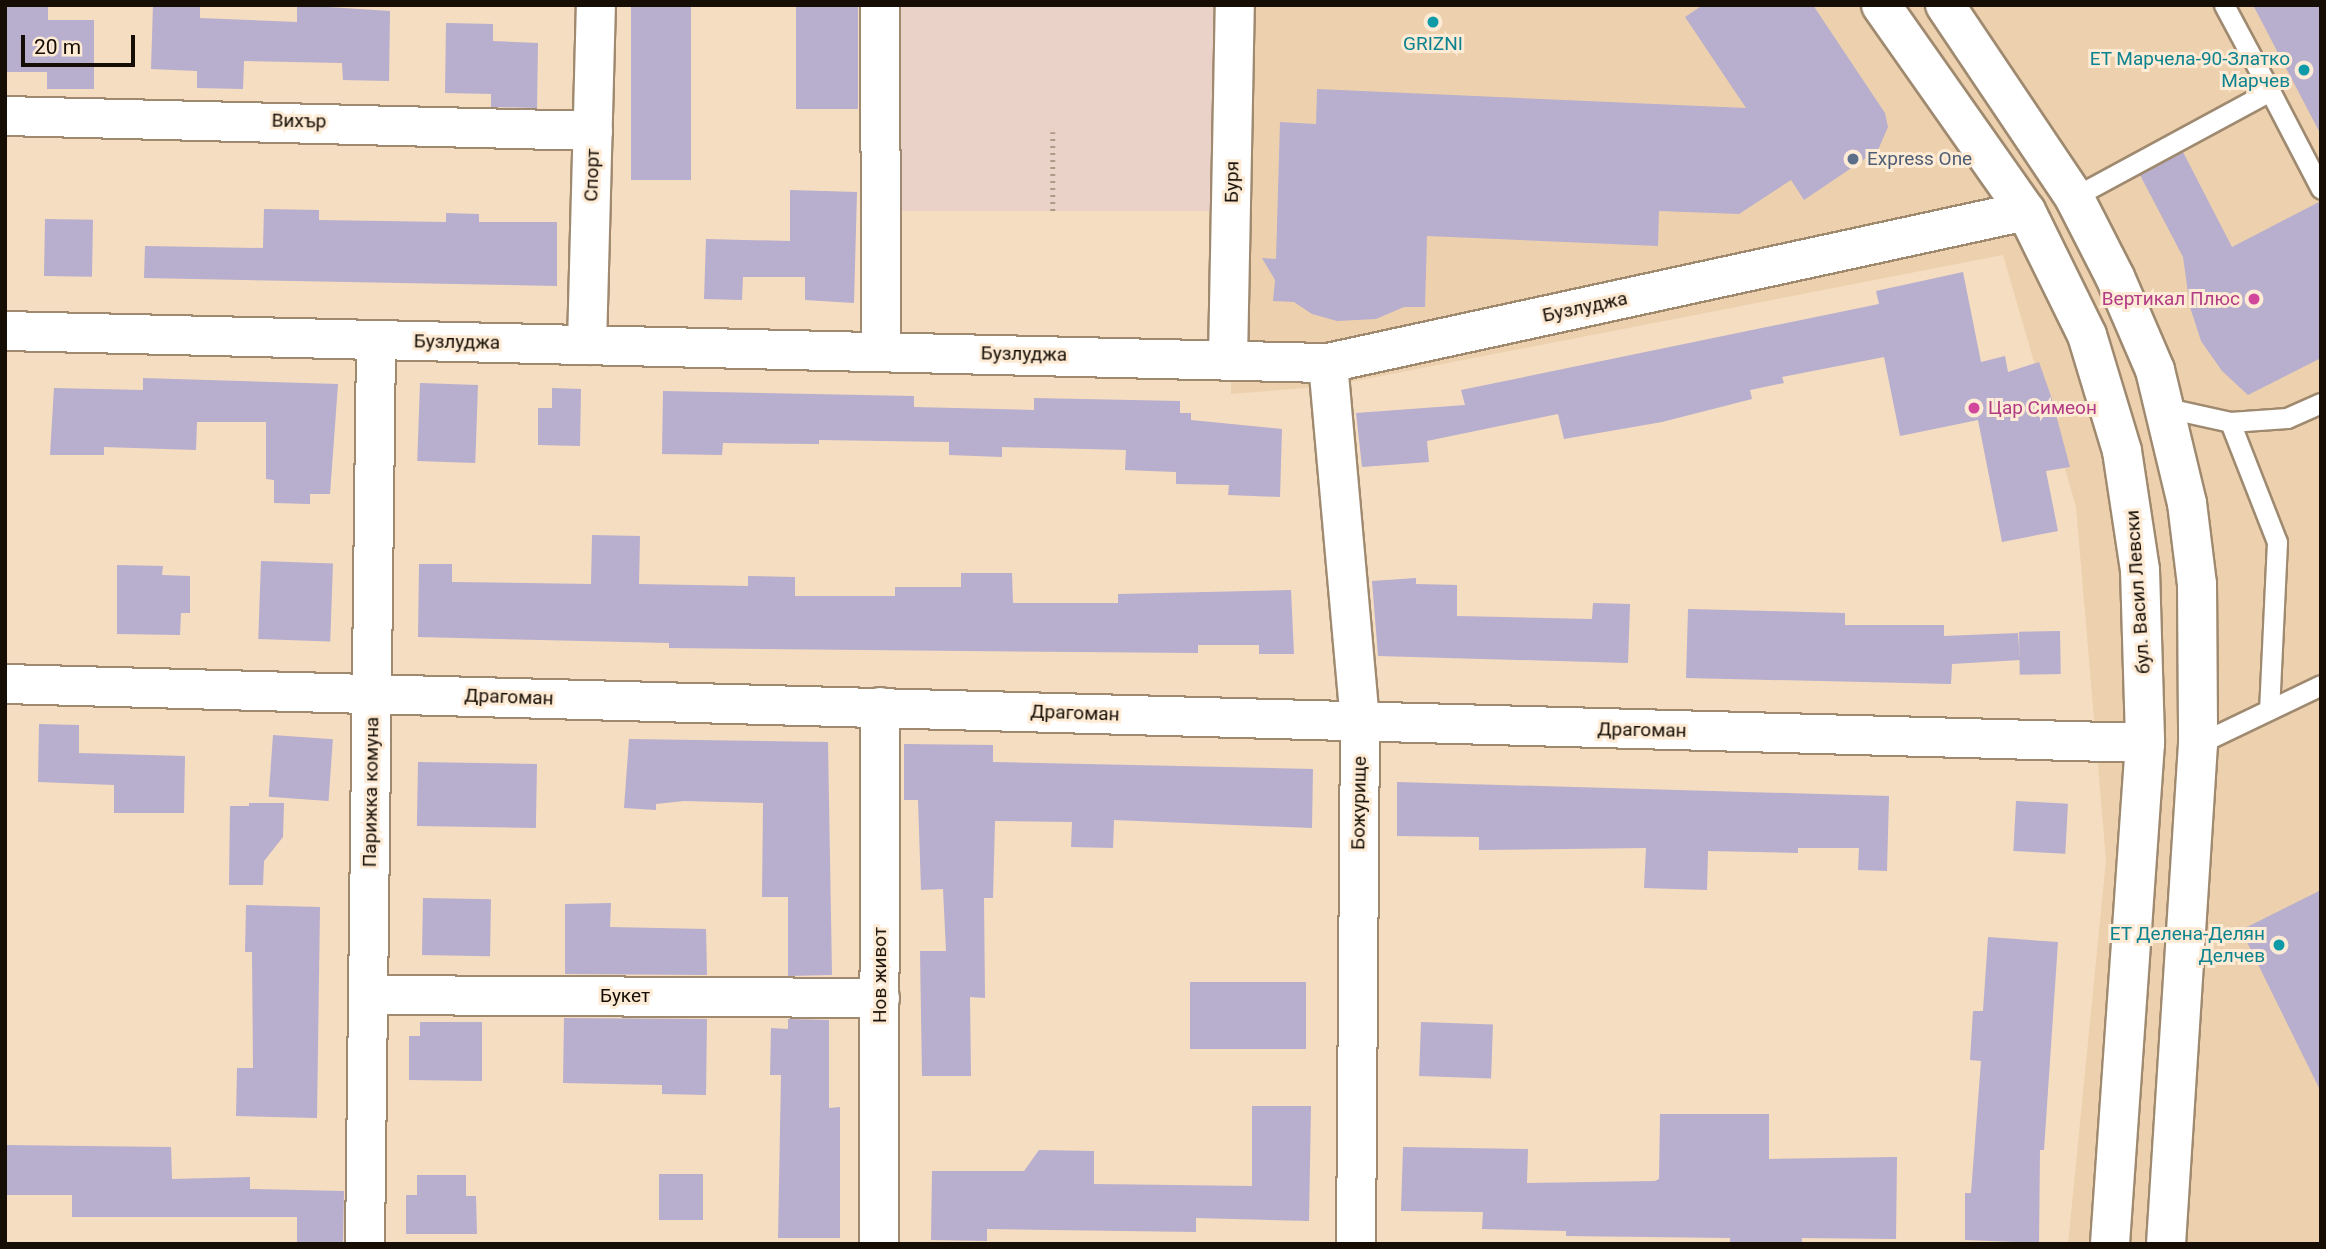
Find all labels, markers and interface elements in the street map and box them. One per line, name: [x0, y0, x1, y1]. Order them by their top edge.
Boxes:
marker: GRIZNI: [1425, 14, 1441, 30]
scale bar: [24, 21, 138, 65]
place label: GRIZNI: [1403, 33, 1463, 55]
text: 20 m: [34, 35, 81, 59]
place label: ЕТ Марчела-90-Златко Марчев: [2089, 48, 2290, 92]
marker: ЕТ Марчела-90-Златко Марчев: [2296, 62, 2312, 78]
street label: Вихър: [271, 109, 327, 133]
street label: Спорт: [580, 148, 604, 202]
place label: Express One: [1867, 148, 1972, 170]
marker: Express One: [1845, 151, 1861, 167]
street label: Буря: [1220, 161, 1244, 203]
street label: Бузлуджа: [1540, 287, 1630, 327]
place label: Вертикал Плюс: [2102, 288, 2240, 310]
marker: Вертикал Плюс: [2246, 291, 2262, 307]
street label: Бузлуджа: [414, 330, 500, 354]
street label: Бузлуджа: [981, 342, 1067, 366]
place label: Цар Симеон: [1988, 397, 2097, 419]
marker: Цар Симеон: [1966, 400, 1982, 416]
street label: бул. Васил Левски: [2121, 509, 2155, 675]
street label: Драгоман: [464, 684, 554, 710]
street label: Драгоман: [1030, 700, 1120, 726]
street label: Парижка комуна: [358, 716, 384, 868]
street label: Драгоман: [1597, 718, 1687, 742]
street label: Божурище: [1347, 756, 1371, 850]
place label: ЕТ Делена-Делян Делчев: [2109, 923, 2265, 967]
street label: Нов живот: [869, 927, 891, 1023]
marker: ЕТ Делена-Делян Делчев: [2271, 937, 2287, 953]
street label: Букет: [600, 985, 650, 1007]

